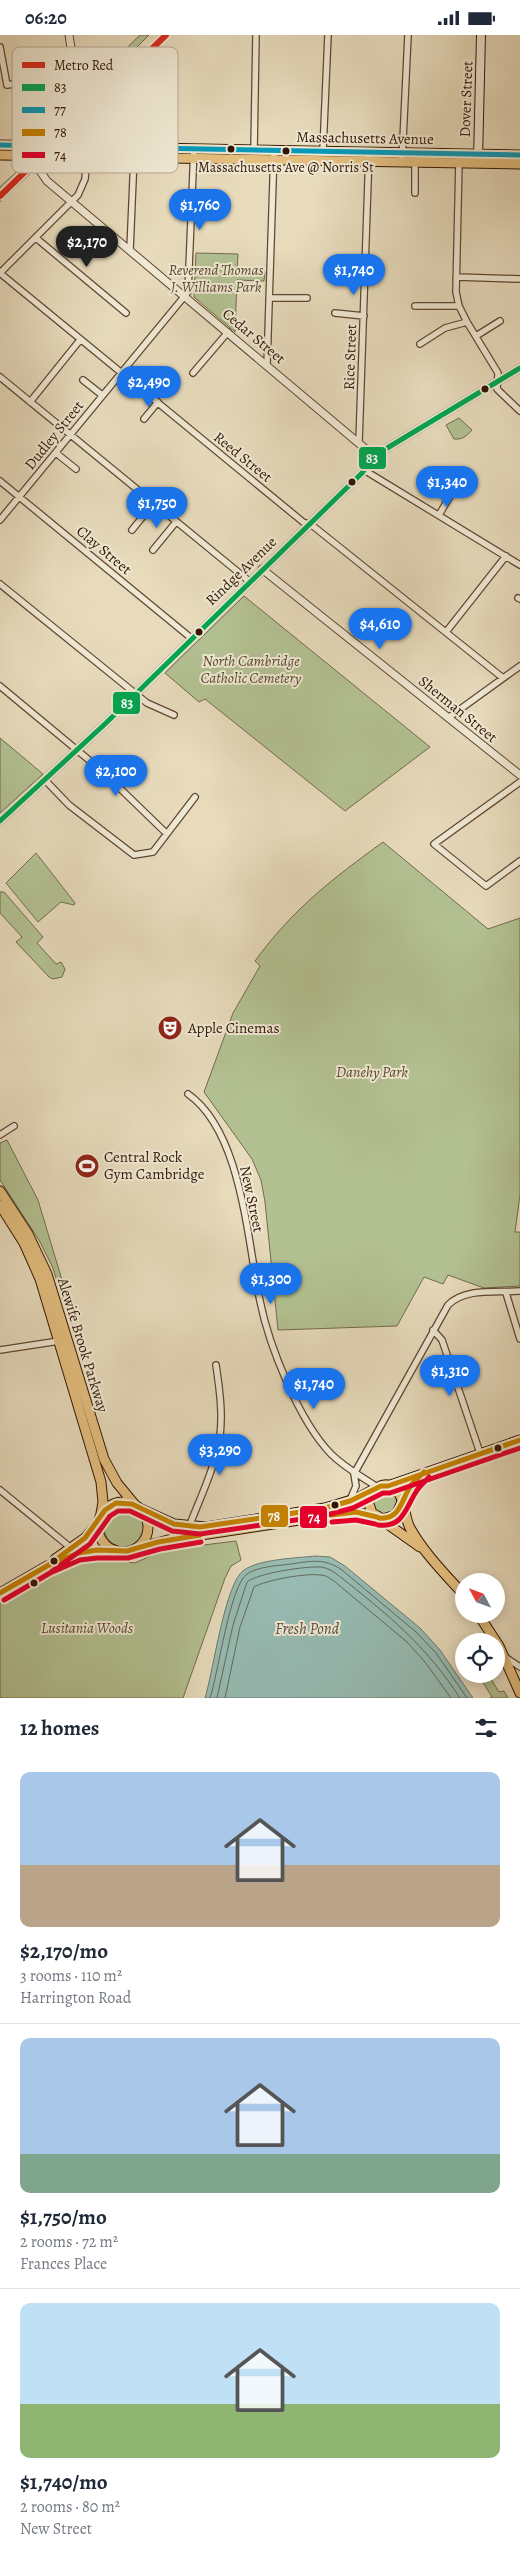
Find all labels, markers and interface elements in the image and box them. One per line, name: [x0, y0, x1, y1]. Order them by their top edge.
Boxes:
text: 06:20: [25, 5, 67, 31]
legend: [12, 47, 178, 173]
text: Metro Red: [54, 56, 114, 75]
street label: Dover Street: [455, 60, 477, 138]
text: 83: [54, 78, 67, 97]
text: 77: [54, 101, 66, 120]
text: 78: [54, 123, 67, 142]
street label: Massachusetts Avenue: [296, 127, 434, 149]
unlabelled marker: [226, 144, 236, 154]
text: 74: [54, 146, 66, 165]
marker: Massachusetts Ave @ Norris St: [281, 146, 291, 156]
place label: Massachusetts Ave @ Norris St: [198, 158, 374, 177]
pin: $1,760: [159, 189, 241, 231]
text: $1,760: [180, 194, 220, 216]
pin: $2,170: [46, 225, 128, 268]
text: $2,170: [67, 231, 107, 253]
pin: $1,740: [313, 253, 395, 296]
text: $1,740: [334, 259, 374, 281]
park label: Reverend Thomas J. Williams Park: [168, 260, 264, 297]
street label: Cedar Street: [218, 304, 290, 368]
street label: Rice Street: [339, 324, 361, 390]
pin: $2,490: [108, 365, 190, 408]
text: $2,490: [128, 371, 170, 393]
unlabelled marker: [480, 384, 490, 394]
street label: Dudley Street: [20, 396, 88, 474]
street label: Reed Street: [209, 427, 277, 487]
line badge: 83: [358, 446, 387, 470]
text: 83: [366, 449, 378, 468]
pin: $1,340: [406, 465, 488, 508]
text: $1,340: [427, 471, 467, 493]
unlabelled marker: [347, 477, 357, 487]
pin: $1,750: [116, 487, 198, 529]
text: $1,750: [137, 492, 177, 514]
street label: Clay Street: [72, 521, 136, 579]
street label: Rindge Avenue: [201, 532, 281, 610]
pin: $4,610: [339, 607, 421, 650]
text: $4,610: [360, 613, 400, 635]
unlabelled marker: [194, 627, 204, 637]
park label: North Cambridge Catholic Cemetery: [201, 651, 302, 688]
street label: Sherman Street: [414, 671, 502, 747]
line badge: 83: [112, 691, 141, 715]
text: 83: [121, 694, 133, 713]
pin: $2,100: [75, 755, 157, 797]
text: $2,100: [95, 760, 137, 782]
theatre icon: Apple Cinemas: [157, 1015, 183, 1041]
place label: Apple Cinemas: [187, 1018, 279, 1038]
park label: Danehy Park: [336, 1062, 408, 1082]
place label: Central Rock Gym Cambridge: [104, 1147, 205, 1184]
sports icon: Central Rock Gym Cambridge: [74, 1153, 100, 1179]
street label: New Street: [235, 1164, 269, 1234]
pin: $1,300: [230, 1263, 312, 1305]
text: $1,300: [251, 1268, 291, 1290]
street label: Alewife Brook Parkway: [53, 1274, 113, 1415]
pin: $1,310: [409, 1355, 491, 1397]
text: $1,310: [431, 1360, 469, 1382]
pin: $1,740: [273, 1367, 355, 1410]
text: $1,740: [294, 1373, 334, 1395]
pin: $3,290: [179, 1433, 261, 1476]
text: $3,290: [199, 1439, 241, 1461]
unlabelled marker: [493, 1443, 503, 1453]
unlabelled marker: [330, 1500, 340, 1510]
line badge: 78: [260, 1504, 289, 1528]
line badge: 74: [299, 1505, 328, 1529]
text: 78: [268, 1507, 281, 1526]
text: 74: [308, 1508, 321, 1527]
unlabelled marker: [49, 1556, 59, 1566]
north arrow: [455, 1573, 505, 1623]
map controls: [455, 1573, 505, 1683]
unlabelled marker: [29, 1578, 39, 1588]
park label: Lusitania Woods: [41, 1618, 133, 1638]
water label: Fresh Pond: [275, 1618, 340, 1640]
button: locate: [455, 1633, 505, 1683]
text: 12 homes: [20, 1714, 99, 1742]
icon: filters: [472, 1714, 500, 1742]
icon: home: [215, 1805, 305, 1895]
text: $2,170/mo: [20, 1937, 108, 1965]
text: 3 rooms · 110 m²: [20, 1965, 122, 1987]
text: Harrington Road: [20, 1987, 131, 2009]
icon: home: [215, 2070, 305, 2160]
text: $1,750/mo: [20, 2203, 107, 2231]
text: 2 rooms · 72 m²: [20, 2231, 118, 2253]
text: Frances Place: [20, 2253, 107, 2275]
icon: home: [215, 2335, 305, 2425]
text: $1,740/mo: [20, 2468, 108, 2496]
text: 2 rooms · 80 m²: [20, 2496, 120, 2518]
text: New Street: [20, 2518, 92, 2540]

